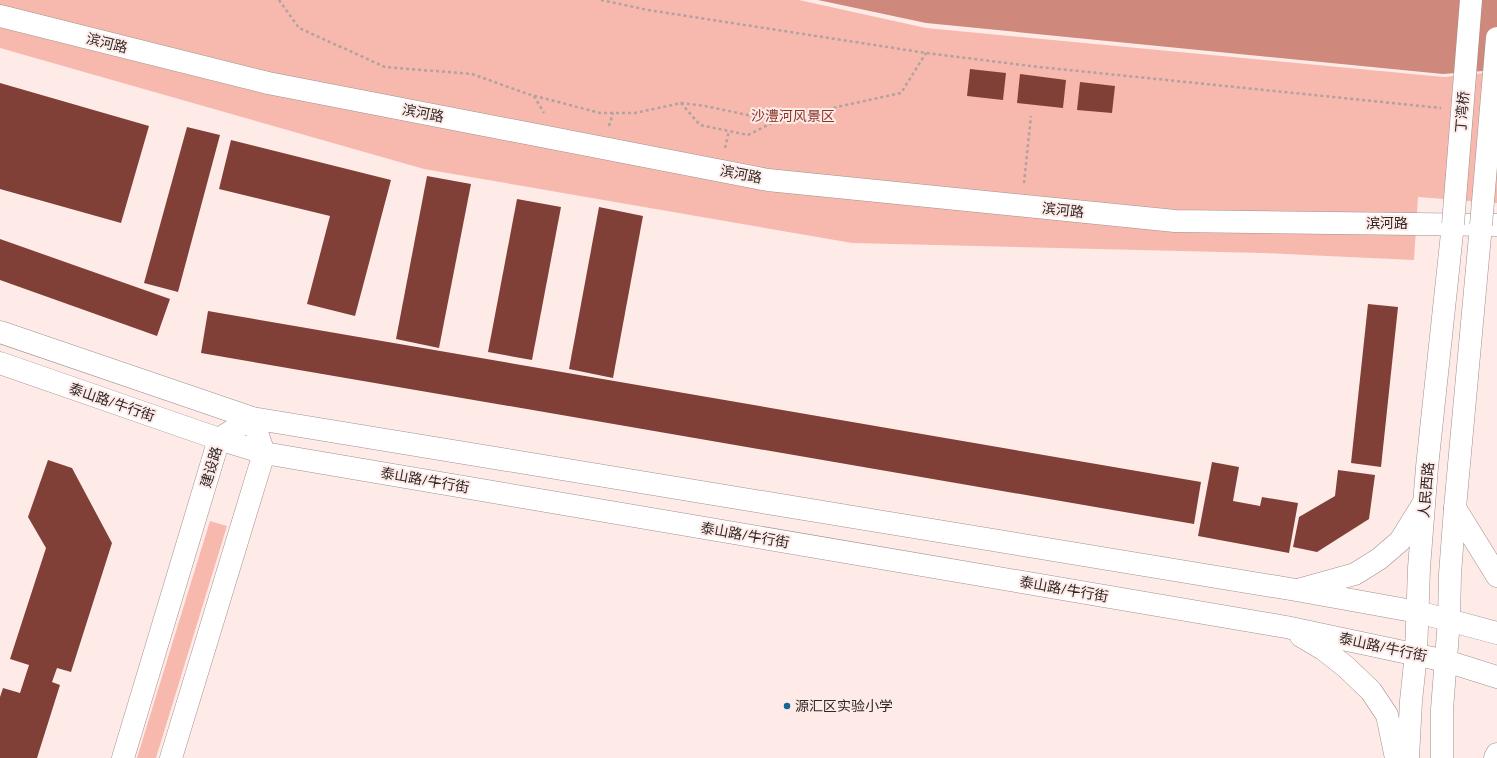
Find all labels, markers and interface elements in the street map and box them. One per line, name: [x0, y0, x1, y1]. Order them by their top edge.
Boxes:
street label: 滨河路: [85, 29, 130, 56]
street label: 丁湾桥: [1451, 90, 1472, 134]
street label: 滨河路: [401, 100, 445, 125]
park label: 沙澧河风景区: [751, 107, 835, 124]
street label: 滨河路: [719, 161, 763, 186]
street label: 滨河路: [1041, 199, 1085, 220]
street label: 滨河路: [1366, 214, 1408, 231]
street label: 泰山路/牛行街: [67, 379, 157, 424]
street label: 建设路: [196, 444, 225, 489]
street label: 人民西路: [1415, 461, 1436, 519]
street label: 泰山路/牛行街: [379, 463, 471, 496]
street label: 泰山路/牛行街: [699, 518, 791, 551]
street label: 泰山路/牛行街: [1018, 572, 1110, 605]
street label: 泰山路/牛行街: [1338, 629, 1429, 664]
place label: 源汇区实验小学: [795, 697, 893, 714]
marker: 源汇区实验小学: [782, 701, 792, 711]

